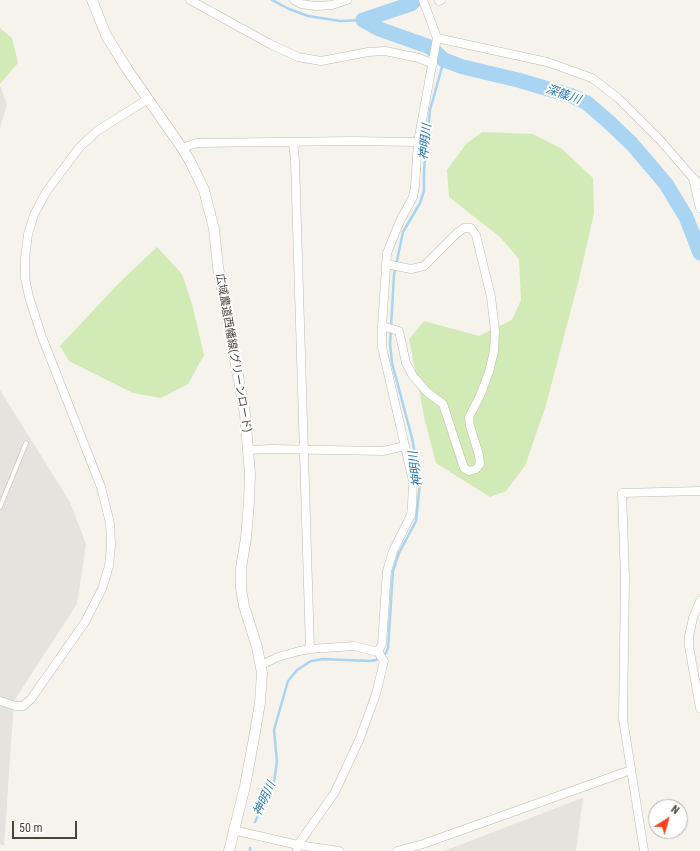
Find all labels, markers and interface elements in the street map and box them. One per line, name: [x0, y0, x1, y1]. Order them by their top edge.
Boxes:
water label: 深篠川: [544, 82, 582, 108]
water label: 神明川: [417, 123, 435, 161]
street label: 広域農道西幡線(グリーンロード): [213, 273, 253, 433]
water label: 神明川: [407, 450, 425, 488]
water label: 神明川: [251, 780, 279, 818]
north arrow: [648, 799, 688, 839]
text: N: [668, 803, 682, 817]
scale bar: [14, 813, 79, 839]
text: 50 m: [19, 821, 43, 835]

